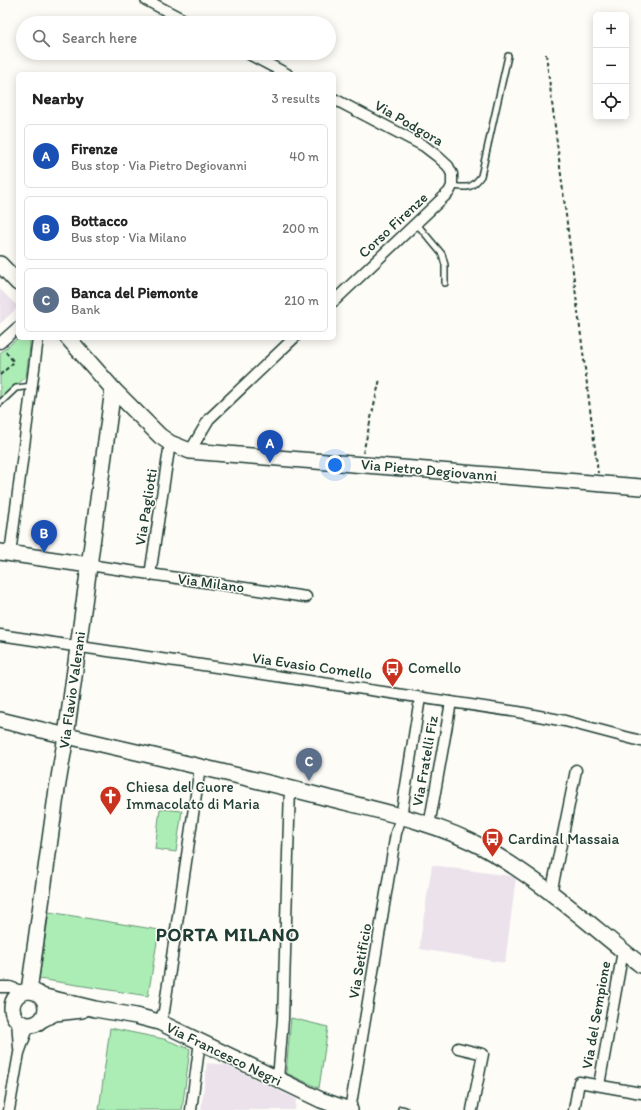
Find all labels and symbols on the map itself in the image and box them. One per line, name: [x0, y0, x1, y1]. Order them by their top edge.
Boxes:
street label: Via Podgora: [371, 96, 447, 150]
street label: Corso Firenze: [355, 188, 431, 262]
pin: A: [257, 430, 283, 463]
your location: [325, 455, 345, 475]
street label: Via Pietro Degiovanni: [360, 455, 498, 485]
street label: Via Pagliotti: [131, 467, 161, 547]
pin: B: [31, 520, 57, 553]
street label: Via Milano: [177, 569, 245, 597]
street label: Via Flavio Valerani: [55, 630, 89, 750]
street label: Via Evasio Comello: [251, 649, 373, 683]
bus stop icon: Comello: [380, 655, 406, 688]
place label: Comello: [408, 659, 461, 677]
street label: Via Fratelli Fiz: [408, 714, 442, 808]
pin: C: [296, 748, 322, 781]
place label: Chiesa del Cuore Immacolato di Maria: [126, 778, 260, 813]
church icon: Chiesa del Cuore Immacolato di Maria: [98, 783, 124, 816]
bus stop icon: Cardinal Massaia: [480, 826, 506, 859]
place label: Cardinal Massaia: [508, 830, 619, 848]
street label: Via Setificio: [345, 922, 375, 1000]
district label: PORTA MILANO: [156, 923, 300, 946]
street label: Via del Sempione: [578, 960, 614, 1070]
street label: Via Francesco Negri: [163, 1018, 285, 1090]

